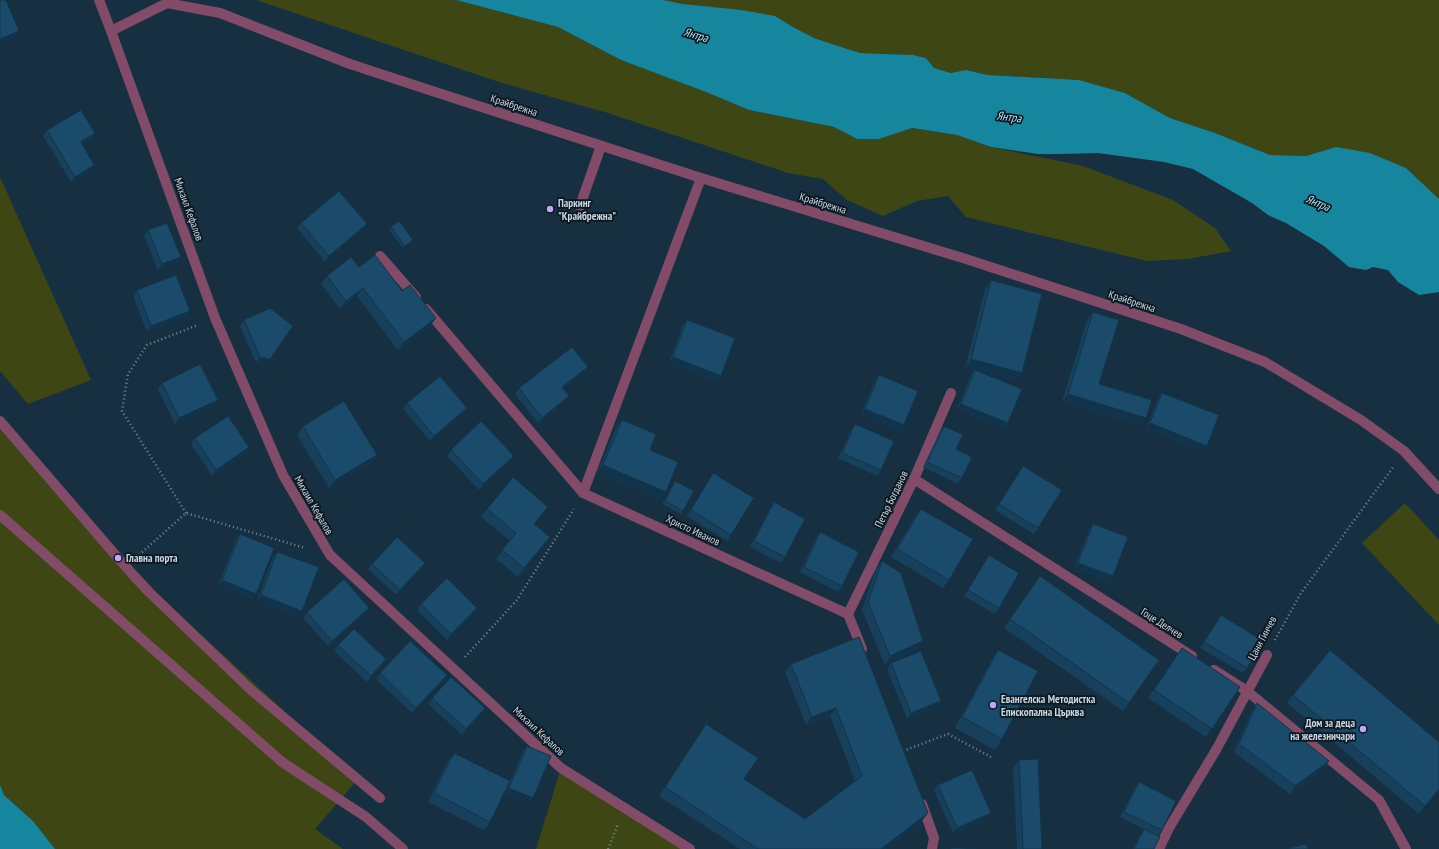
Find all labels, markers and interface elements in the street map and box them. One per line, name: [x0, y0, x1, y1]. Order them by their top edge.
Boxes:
water label: Янтра: [682, 24, 711, 45]
street label: Крайбрежна: [489, 91, 539, 119]
water label: Янтра: [996, 108, 1023, 126]
street label: Михаил Кефалов: [171, 176, 207, 243]
street label: Крайбрежна: [798, 189, 848, 217]
water label: Янтра: [1304, 191, 1334, 215]
place label: Паркинг "Крайбрежна": [558, 196, 616, 223]
marker: Паркинг "Крайбрежна": [545, 204, 555, 214]
street label: Крайбрежна: [1107, 287, 1157, 315]
street label: Петър Богданов: [871, 468, 911, 530]
street label: Михаил Кефалов: [291, 473, 337, 538]
street label: Христо Иванов: [664, 511, 723, 549]
place label: Главна порта: [126, 551, 178, 565]
marker: Главна порта: [113, 553, 123, 563]
street label: Гоце Делчев: [1138, 605, 1186, 642]
street label: Цани Гинчев: [1244, 613, 1280, 663]
place label: Евангелска Методистка Епископална Църква: [1001, 692, 1096, 719]
marker: Евангелска Методистка Епископална Църква: [988, 700, 998, 710]
street label: Михаил Кефалов: [510, 703, 568, 759]
place label: Дом за деца на железничари: [1290, 716, 1355, 743]
marker: Дом за деца на железничари: [1358, 724, 1368, 734]

